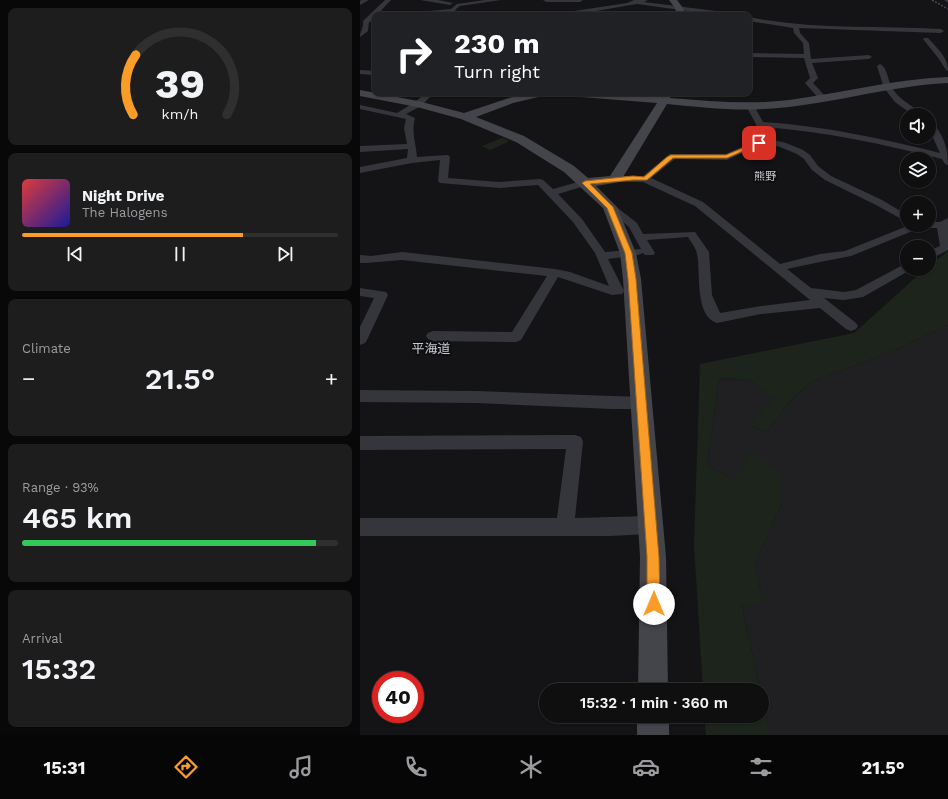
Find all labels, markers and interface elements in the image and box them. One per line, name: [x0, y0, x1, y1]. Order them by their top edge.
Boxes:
text: 230 m: [454, 27, 540, 60]
icon: right: [388, 28, 440, 80]
text: 39: [155, 59, 205, 108]
text: Turn right: [454, 61, 540, 82]
text: km/h: [162, 105, 198, 121]
map controls: [900, 108, 936, 276]
button: sound: [900, 108, 936, 144]
pin: [742, 126, 776, 160]
icon: arrive: [748, 132, 770, 154]
button: layers: [900, 152, 936, 188]
district label: 熊野: [754, 170, 776, 183]
text: Night Drive: [82, 187, 165, 205]
button: +: [900, 196, 936, 232]
text: The Halogens: [82, 205, 168, 220]
button: −: [900, 240, 936, 276]
icon: previous: [64, 243, 86, 265]
icon: pause: [169, 243, 191, 265]
icon: next: [274, 243, 296, 265]
text: Climate: [22, 341, 71, 356]
district label: 平海道: [411, 341, 451, 356]
text: 21.5°: [145, 361, 215, 396]
text: −: [22, 366, 35, 391]
text: +: [325, 366, 338, 391]
text: Range · 93%: [22, 480, 99, 495]
text: 465 km: [22, 500, 132, 535]
position arrow: [633, 583, 675, 625]
text: Arrival: [22, 631, 63, 646]
text: 15:32: [22, 651, 96, 686]
speed limit sign: 40: [372, 671, 424, 723]
text: 15:32 · 1 min · 360 m: [580, 694, 728, 712]
icon: directions: [172, 753, 200, 781]
icon: music: [287, 753, 315, 781]
icon: phone: [402, 753, 430, 781]
icon: climate: [517, 753, 545, 781]
icon: car: [632, 753, 660, 781]
icon: filters: [747, 753, 775, 781]
text: 15:31: [43, 757, 86, 778]
text: 21.5°: [861, 757, 905, 778]

